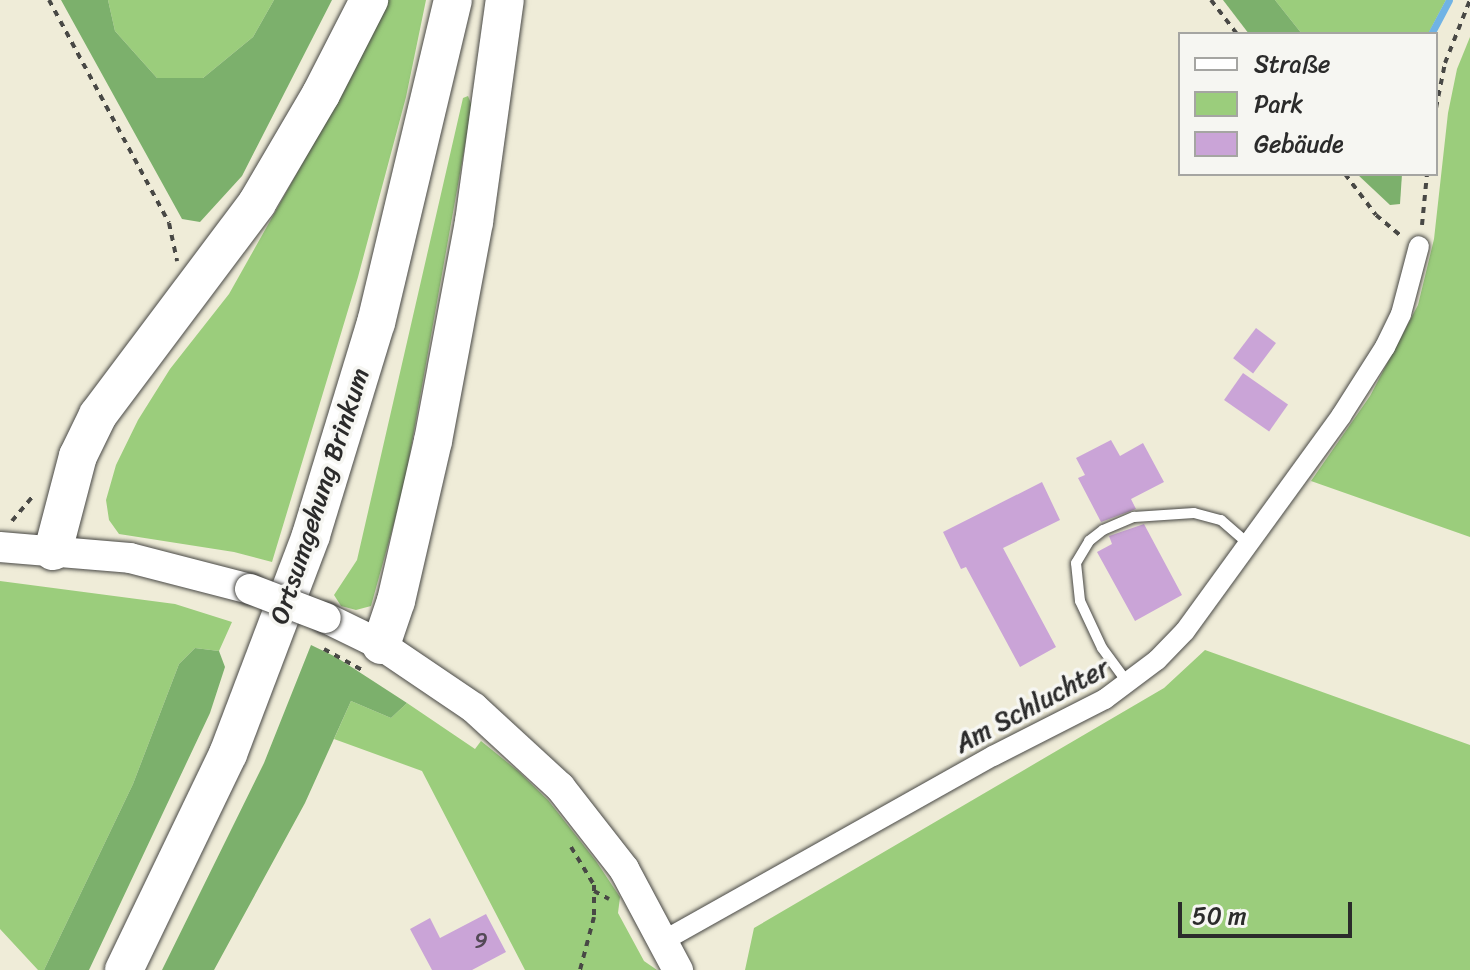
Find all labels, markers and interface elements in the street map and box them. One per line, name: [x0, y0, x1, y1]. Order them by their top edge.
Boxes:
legend: [1178, 32, 1438, 176]
text: Straße: [1254, 43, 1330, 85]
text: Park: [1254, 83, 1303, 125]
text: Gebäude: [1254, 123, 1344, 165]
street label: Ortsumgehung Brinkum: [264, 364, 376, 628]
street label: Am Schluchter: [950, 653, 1114, 759]
scale bar: [1182, 886, 1356, 936]
text: 50 m: [1192, 895, 1247, 937]
house number: 9: [474, 928, 488, 954]

